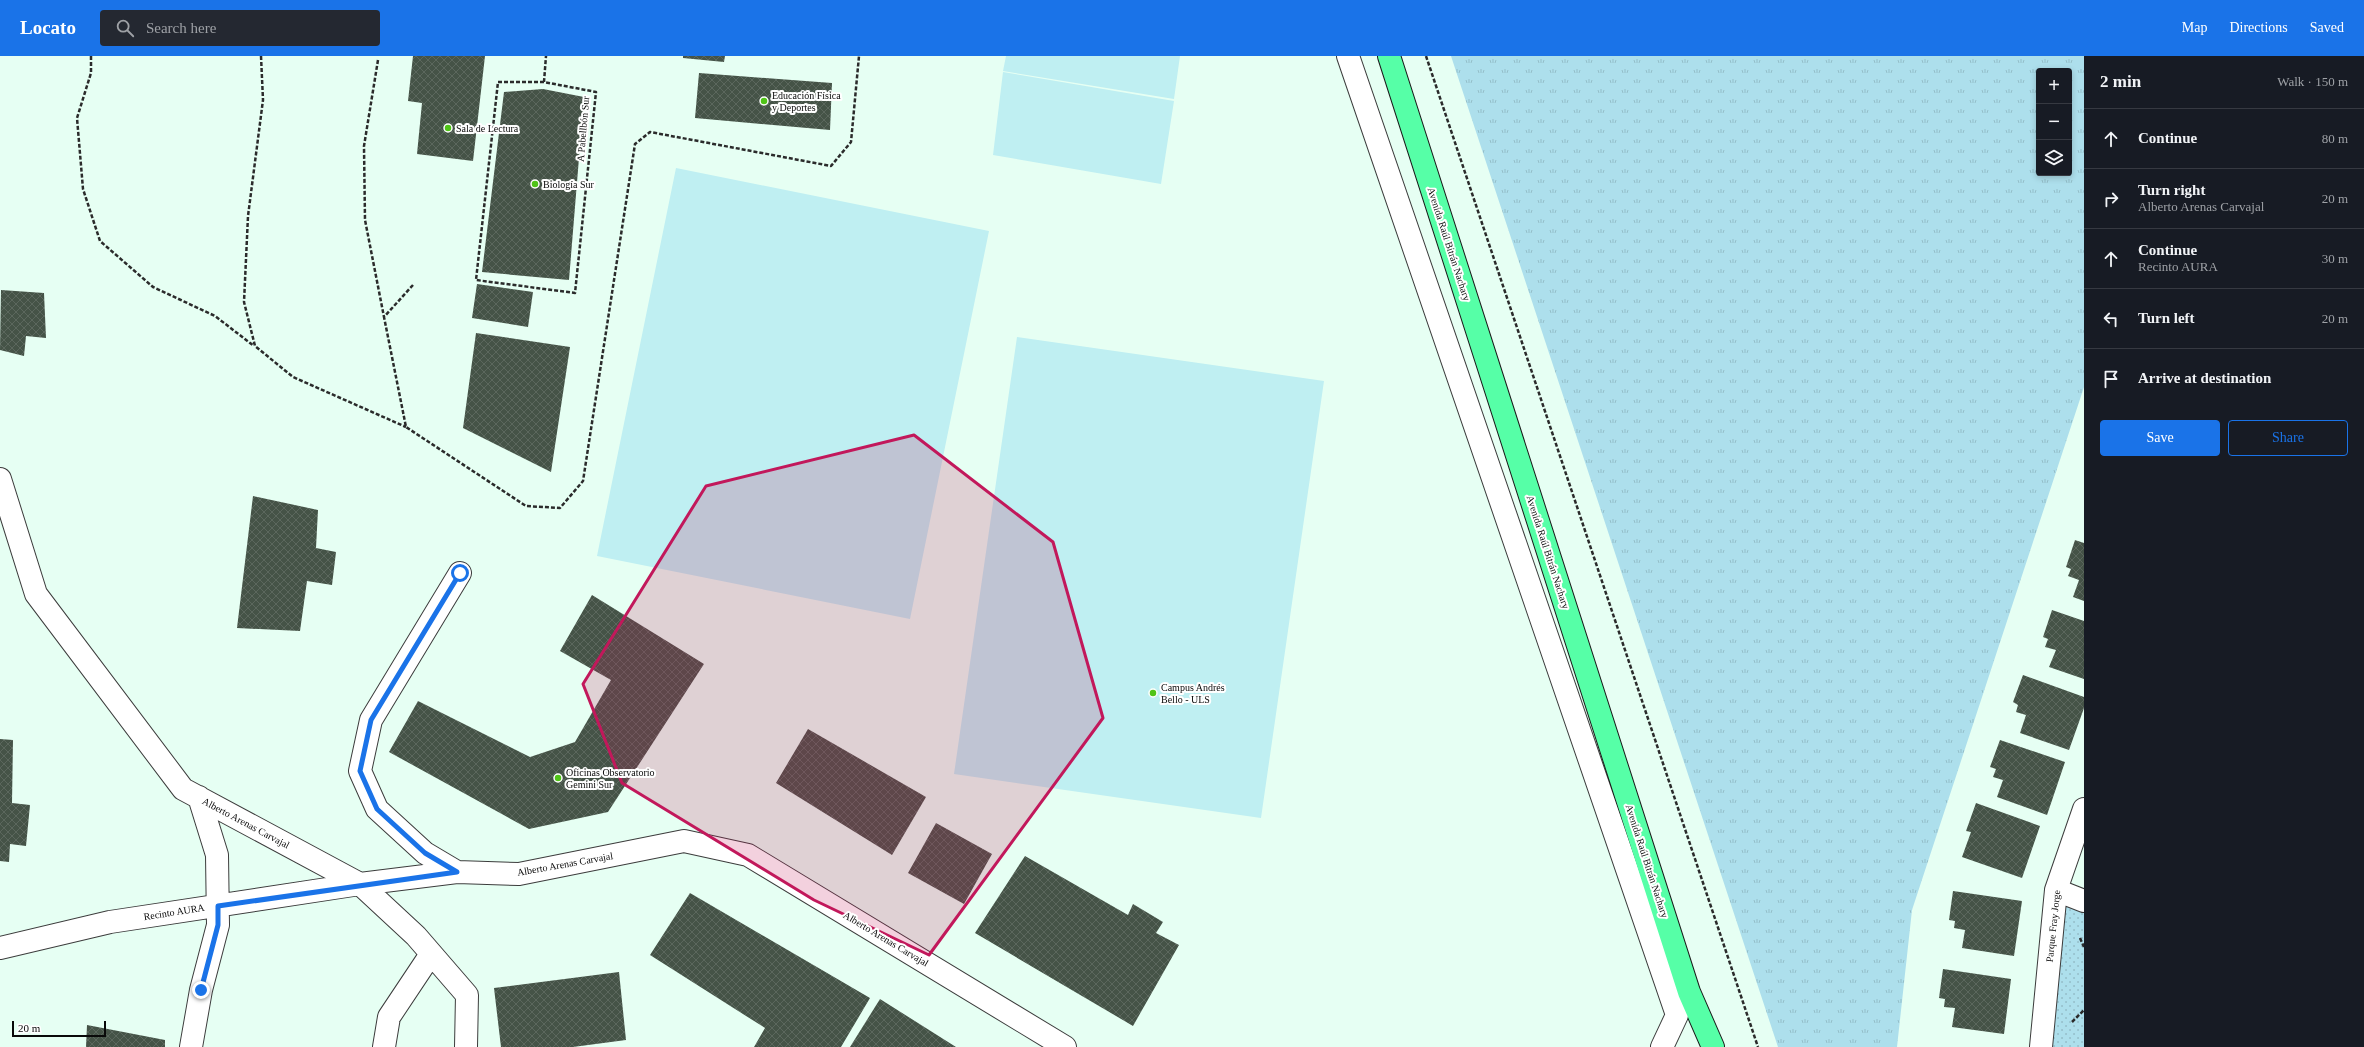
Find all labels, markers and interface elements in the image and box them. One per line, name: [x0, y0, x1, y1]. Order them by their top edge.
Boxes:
search box: [100, 10, 380, 46]
text: Locato: [20, 17, 76, 38]
icon: search: [114, 17, 136, 39]
text: Search here: [146, 20, 216, 36]
text: Map: [2182, 20, 2207, 35]
text: Directions: [2229, 20, 2288, 35]
text: Saved: [2310, 20, 2344, 35]
map controls: [2036, 68, 2072, 176]
button: +: [2036, 68, 2072, 104]
text: 2 min: [2100, 72, 2141, 91]
text: Walk · 150 m: [2277, 74, 2348, 89]
place label: Educación Física y Deportes: [772, 90, 841, 113]
street label: A Pabellbón Sur: [575, 95, 591, 162]
marker: Educación Física y Deportes: [759, 96, 769, 106]
button: −: [2036, 104, 2072, 140]
marker: Sala de Lectura: [443, 123, 453, 133]
place label: Sala de Lectura: [456, 123, 519, 134]
icon: ahead: [2100, 128, 2122, 150]
text: Continue: [2138, 130, 2197, 146]
text: 80 m: [2322, 131, 2348, 146]
button: layers: [2036, 140, 2072, 176]
marker: Biología Sur: [530, 179, 540, 189]
place label: Biología Sur: [543, 179, 595, 190]
text: Turn right: [2138, 182, 2205, 198]
street label: Avenida Raúl Bitrán Nachary: [1425, 186, 1473, 302]
icon: right: [2100, 188, 2122, 210]
text: 20 m: [2322, 191, 2348, 206]
text: Alberto Arenas Carvajal: [2138, 199, 2264, 214]
text: Continue: [2138, 242, 2197, 258]
icon: ahead: [2100, 248, 2122, 270]
text: 30 m: [2322, 251, 2348, 266]
text: Recinto AURA: [2138, 259, 2218, 274]
icon: left: [2100, 308, 2122, 330]
text: Turn left: [2138, 310, 2195, 326]
text: 20 m: [2322, 311, 2348, 326]
icon: arrive: [2100, 368, 2122, 390]
text: Arrive at destination: [2138, 370, 2271, 386]
button: Save: [2100, 420, 2220, 456]
button: Share: [2228, 420, 2348, 456]
street label: Avenida Raúl Bitrán Nachary: [1524, 494, 1572, 610]
route start: [451, 564, 469, 582]
place label: Campus Andrés Bello - ULS: [1161, 682, 1225, 705]
marker: Campus Andrés Bello - ULS: [1148, 688, 1158, 698]
place label: Oficinas Observatorio Gemini Sur: [566, 767, 655, 790]
marker: Oficinas Observatorio Gemini Sur: [553, 773, 563, 783]
street label: Alberto Arenas Carvajal: [201, 795, 292, 851]
street label: Avenida Raúl Bitrán Nachary: [1623, 803, 1671, 919]
street label: Alberto Arenas Carvajal: [516, 850, 614, 878]
street label: Parque Fray Jorge: [2044, 889, 2062, 963]
street label: Recinto AURA: [143, 902, 206, 922]
street label: Alberto Arenas Carvajal: [842, 909, 931, 969]
route end: [192, 981, 210, 999]
scale bar: [12, 1019, 106, 1038]
text: 20 m: [18, 1022, 40, 1034]

